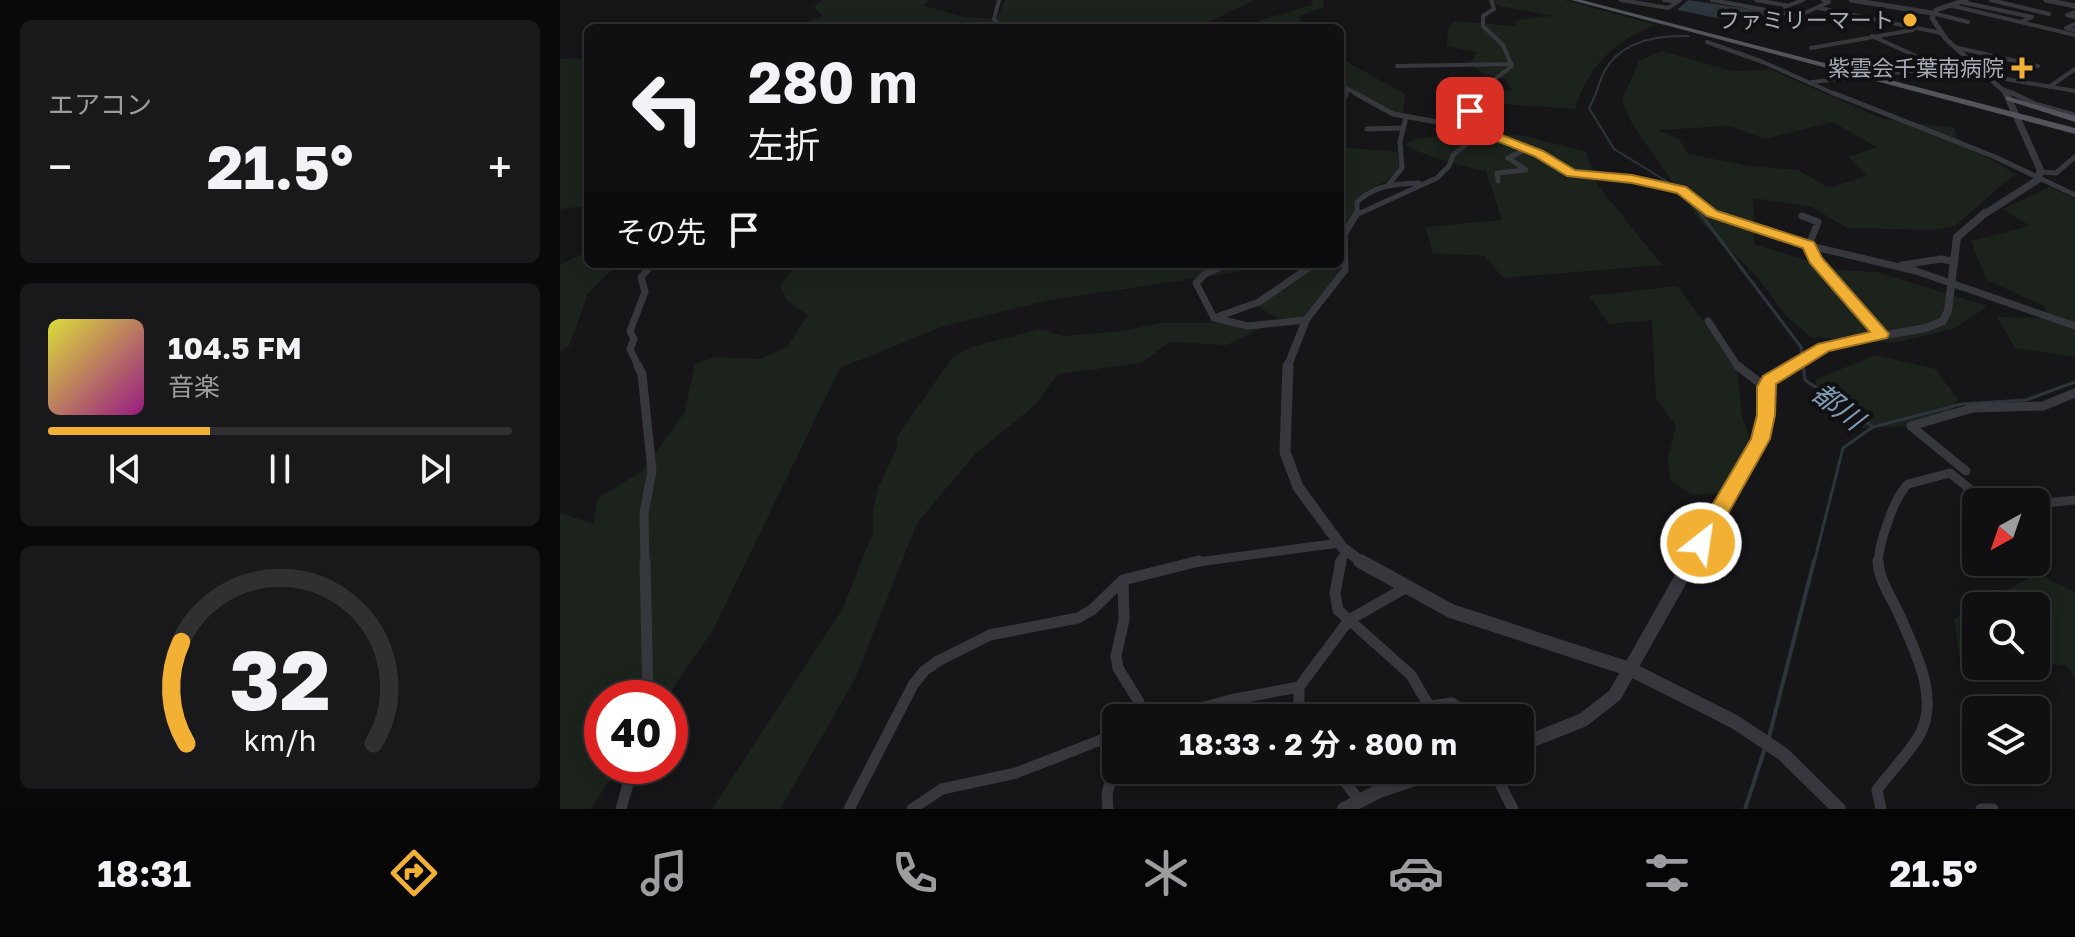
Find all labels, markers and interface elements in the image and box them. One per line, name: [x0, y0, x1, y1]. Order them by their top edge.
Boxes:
place label: ファミリーマート: [1718, 6, 1894, 33]
marker: ファミリーマート: [1901, 11, 1919, 29]
text: 280 m: [748, 48, 917, 115]
place label: 紫雲会千葉南病院: [1828, 54, 2004, 81]
icon: left: [616, 56, 720, 160]
marker: 紫雲会千葉南病院: [2011, 57, 2033, 79]
pin: [1436, 77, 1504, 145]
text: エアコン: [48, 89, 152, 120]
icon: arrive: [1448, 89, 1492, 133]
text: 左折: [748, 123, 820, 166]
text: 21.5°: [207, 130, 353, 202]
text: −: [48, 140, 72, 193]
text: +: [488, 140, 512, 193]
icon: arrive: [722, 208, 766, 252]
text: その先: [616, 214, 706, 250]
text: 104.5 FM: [168, 330, 302, 366]
text: 音楽: [168, 371, 220, 402]
water label: 都川: [1806, 375, 1873, 438]
icon: previous: [103, 447, 147, 491]
icon: pause: [258, 447, 302, 491]
icon: next: [413, 447, 457, 491]
north arrow: [1962, 488, 2050, 576]
map controls: [1962, 488, 2050, 784]
position arrow: [1659, 501, 1743, 585]
button: search: [1962, 592, 2050, 680]
text: 32: [229, 627, 331, 727]
speed limit sign: 40: [584, 680, 688, 784]
button: layers: [1962, 696, 2050, 784]
text: km/h: [244, 723, 316, 757]
text: 18:33 · 2 分 · 800 m: [1179, 726, 1457, 762]
icon: directions: [386, 845, 442, 901]
icon: music: [636, 845, 692, 901]
icon: phone: [887, 845, 943, 901]
icon: climate: [1138, 845, 1194, 901]
icon: car: [1388, 845, 1444, 901]
icon: filters: [1639, 845, 1695, 901]
text: 18:31: [97, 852, 191, 895]
text: 21.5°: [1890, 852, 1978, 895]

